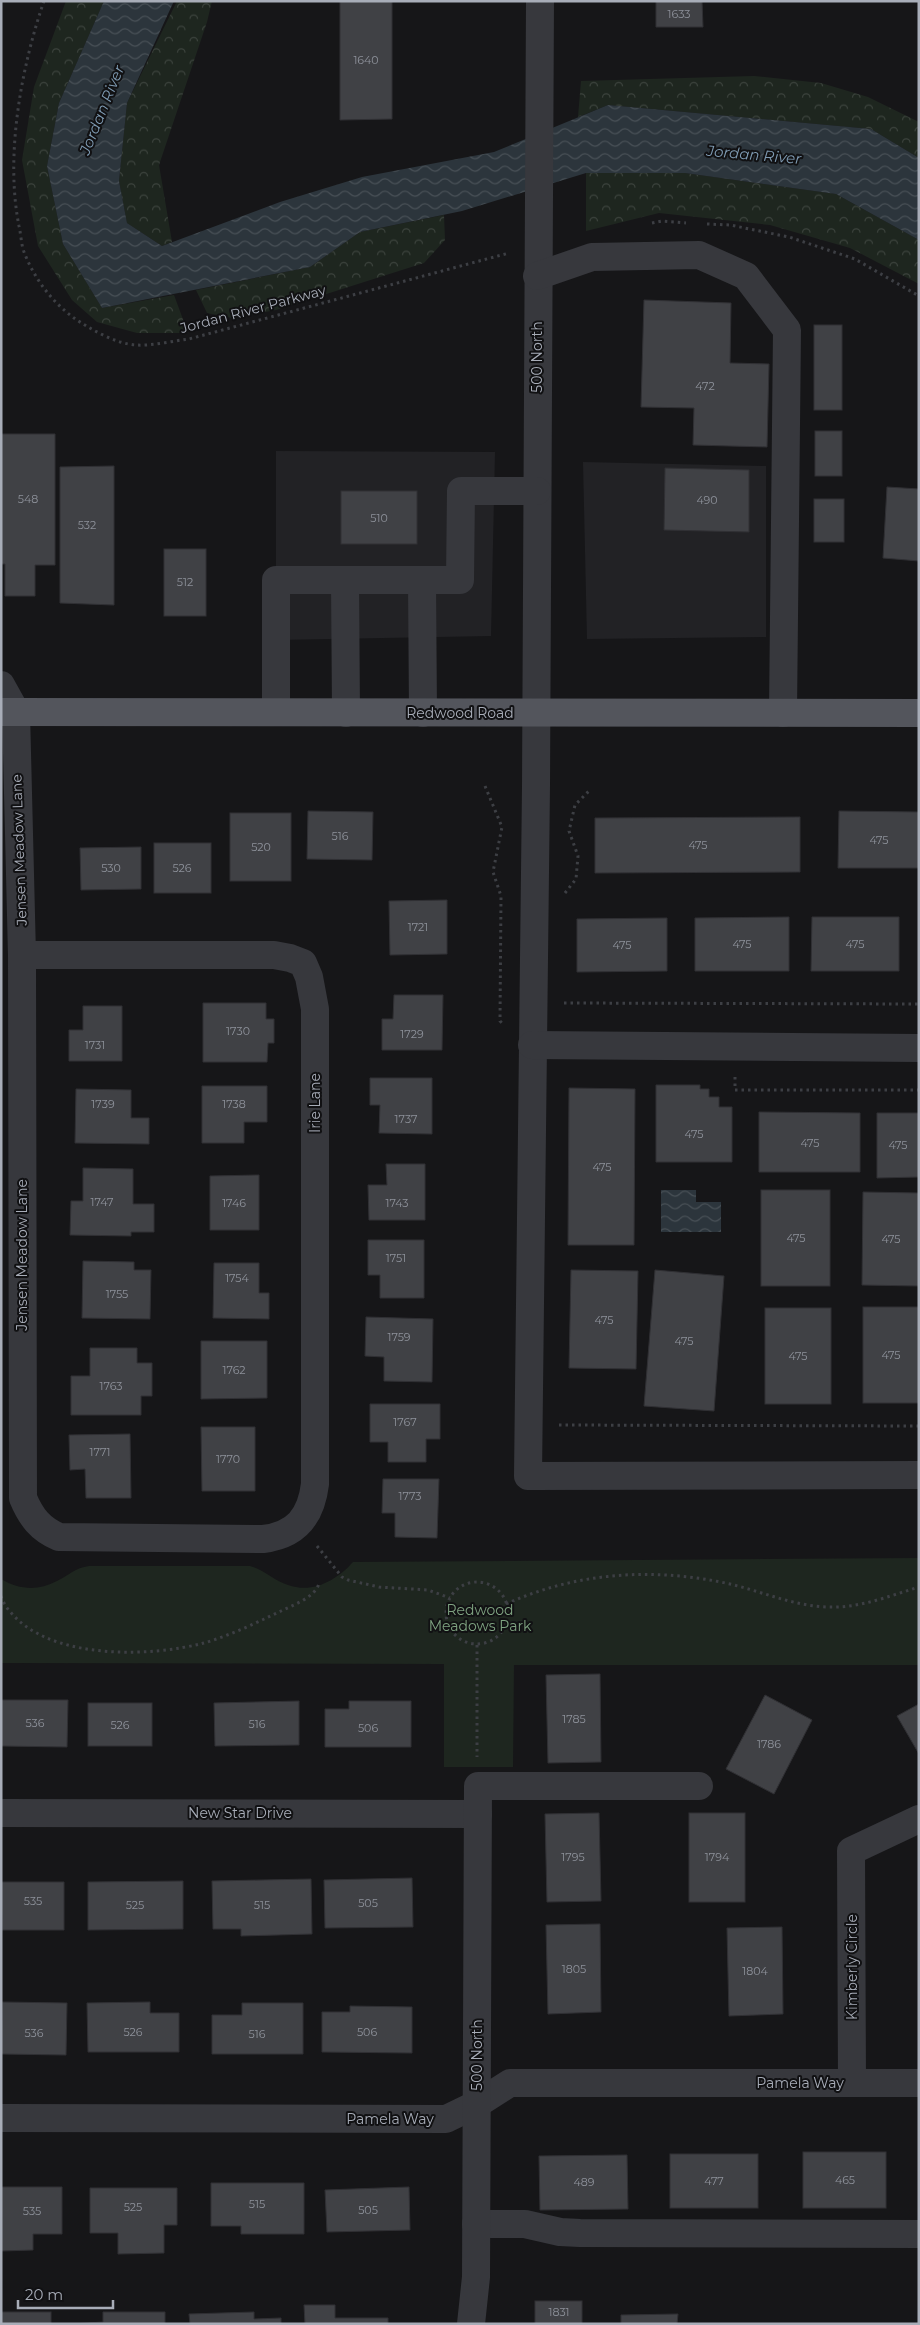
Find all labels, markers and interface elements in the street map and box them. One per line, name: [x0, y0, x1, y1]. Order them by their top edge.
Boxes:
house number: 1633: [667, 7, 691, 21]
house number: 1640: [353, 53, 379, 67]
water label: Jordan River: [75, 61, 128, 158]
water label: Jordan River: [705, 141, 803, 168]
street label: Jordan River Parkway: [177, 281, 328, 337]
street label: 500 North: [528, 321, 546, 393]
house number: 472: [695, 379, 715, 393]
house number: 548: [18, 492, 38, 506]
house number: 490: [696, 493, 718, 507]
house number: 510: [370, 511, 388, 525]
house number: 532: [78, 518, 96, 532]
house number: 512: [177, 575, 193, 589]
street label: Redwood Road: [406, 704, 514, 722]
street label: Jensen Meadow Lane: [7, 774, 31, 927]
house number: 516: [332, 829, 349, 843]
house number: 475: [869, 833, 889, 847]
house number: 475: [688, 838, 708, 852]
house number: 520: [251, 840, 271, 854]
house number: 530: [101, 861, 121, 875]
house number: 526: [172, 861, 192, 875]
house number: 1721: [408, 920, 428, 934]
house number: 475: [732, 937, 752, 951]
house number: 475: [845, 937, 865, 951]
house number: 475: [612, 938, 632, 952]
house number: 1730: [226, 1024, 250, 1038]
house number: 1729: [400, 1027, 424, 1041]
house number: 1731: [85, 1038, 105, 1052]
street label: Irie Lane: [306, 1073, 324, 1133]
house number: 1739: [91, 1097, 115, 1111]
house number: 1738: [222, 1097, 246, 1111]
house number: 1737: [395, 1112, 417, 1126]
house number: 475: [684, 1127, 704, 1141]
house number: 475: [800, 1136, 820, 1150]
house number: 475: [888, 1138, 908, 1152]
house number: 475: [592, 1160, 612, 1174]
street label: Jensen Meadow Lane: [13, 1179, 31, 1332]
house number: 1747: [91, 1195, 113, 1209]
house number: 1746: [222, 1196, 246, 1210]
house number: 1743: [385, 1196, 409, 1210]
house number: 475: [786, 1231, 806, 1245]
house number: 475: [881, 1232, 901, 1246]
house number: 1751: [386, 1251, 406, 1265]
house number: 1754: [225, 1271, 250, 1285]
house number: 1755: [106, 1287, 128, 1301]
house number: 475: [594, 1313, 614, 1327]
house number: 1759: [387, 1330, 411, 1344]
house number: 475: [674, 1334, 694, 1348]
house number: 475: [881, 1348, 901, 1362]
house number: 475: [788, 1349, 808, 1363]
house number: 1762: [222, 1363, 246, 1377]
house number: 1763: [99, 1379, 123, 1393]
house number: 1767: [393, 1415, 417, 1429]
house number: 1771: [89, 1445, 111, 1459]
house number: 1770: [216, 1452, 240, 1466]
house number: 1773: [398, 1489, 422, 1503]
park label: Redwood Meadows Park: [429, 1601, 532, 1635]
house number: 1785: [562, 1712, 586, 1726]
house number: 536: [25, 1716, 45, 1730]
house number: 516: [249, 1717, 266, 1731]
house number: 526: [110, 1718, 130, 1732]
house number: 506: [358, 1721, 378, 1735]
house number: 1786: [757, 1737, 781, 1751]
street label: New Star Drive: [188, 1804, 292, 1822]
house number: 1795: [561, 1850, 585, 1864]
house number: 1794: [705, 1850, 730, 1864]
house number: 535: [24, 1894, 42, 1908]
house number: 505: [358, 1896, 378, 1910]
house number: 525: [126, 1898, 144, 1912]
house number: 515: [254, 1898, 270, 1912]
street label: Kimberly Circle: [843, 1914, 861, 2020]
house number: 1805: [562, 1962, 586, 1976]
house number: 1804: [742, 1964, 768, 1978]
street label: 500 North: [468, 2019, 486, 2091]
house number: 526: [123, 2025, 143, 2039]
house number: 506: [357, 2025, 377, 2039]
house number: 536: [24, 2026, 44, 2040]
house number: 516: [249, 2027, 266, 2041]
street label: Pamela Way: [756, 2074, 844, 2092]
street label: Pamela Way: [346, 2110, 434, 2128]
house number: 465: [835, 2173, 855, 2187]
house number: 477: [704, 2174, 724, 2188]
house number: 489: [573, 2175, 595, 2189]
house number: 515: [249, 2197, 265, 2211]
house number: 525: [124, 2200, 142, 2214]
house number: 505: [358, 2203, 378, 2217]
house number: 535: [23, 2204, 41, 2218]
scale bar: [18, 2278, 112, 2310]
text: 20 m: [25, 2285, 63, 2304]
house number: 1831: [548, 2305, 570, 2319]

